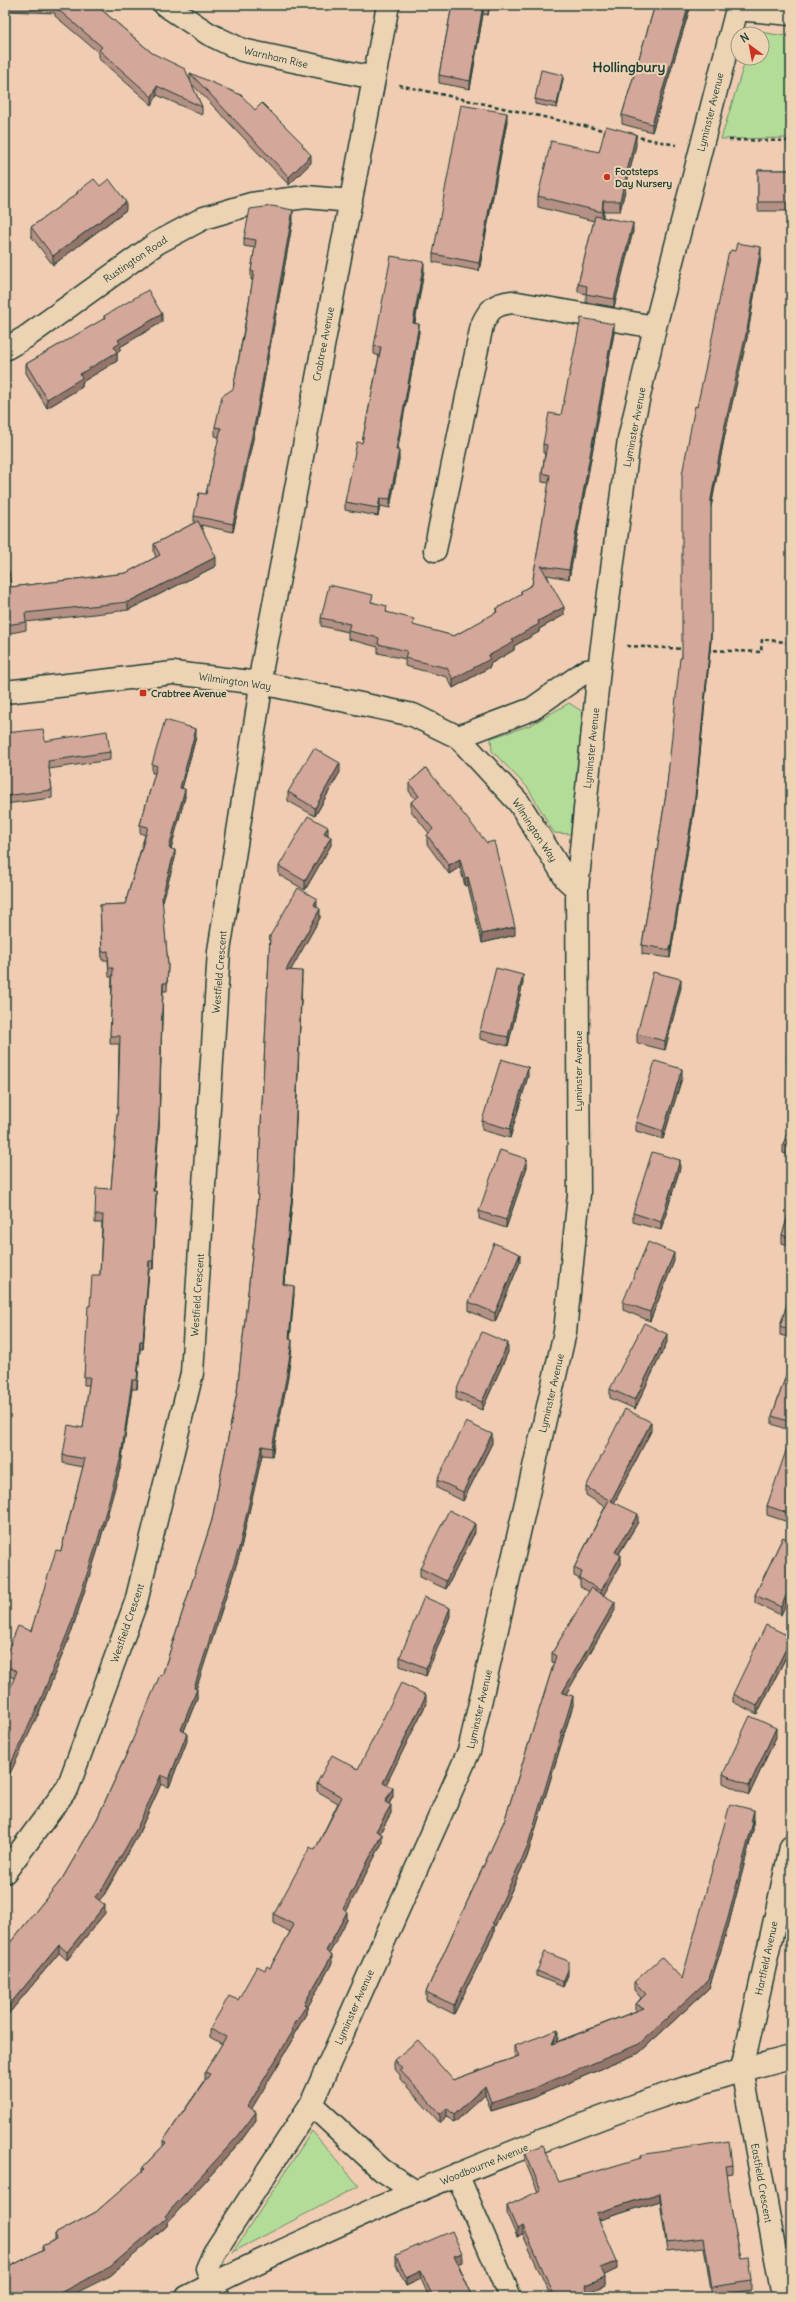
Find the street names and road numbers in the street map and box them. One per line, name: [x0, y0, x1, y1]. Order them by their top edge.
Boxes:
street label: Warnham Rise: [243, 44, 309, 71]
street label: Lyminster Avenue: [694, 71, 727, 153]
street label: Rustington Road: [101, 233, 170, 286]
street label: Crabtree Avenue: [310, 306, 337, 382]
street label: Lyminster Avenue: [620, 386, 649, 468]
street label: Wilmington Way: [198, 670, 272, 693]
street label: Lyminster Avenue: [581, 707, 602, 789]
street label: Wilmington Way: [509, 796, 560, 865]
street label: Westfield Crescent: [209, 929, 230, 1014]
street label: Lyminster Avenue: [572, 1031, 585, 1111]
street label: Westfield Crescent: [188, 1253, 207, 1337]
street label: Lyminster Avenue: [536, 1352, 567, 1434]
street label: Westfield Crescent: [108, 1581, 147, 1665]
street label: Lyminster Avenue: [464, 1668, 495, 1750]
street label: Hartfield Avenue: [752, 1920, 781, 1996]
street label: Lyminster Avenue: [332, 1968, 377, 2047]
street label: Woodbourne Avenue: [438, 2141, 530, 2188]
street label: Eastfield Crescent: [748, 2142, 775, 2224]

